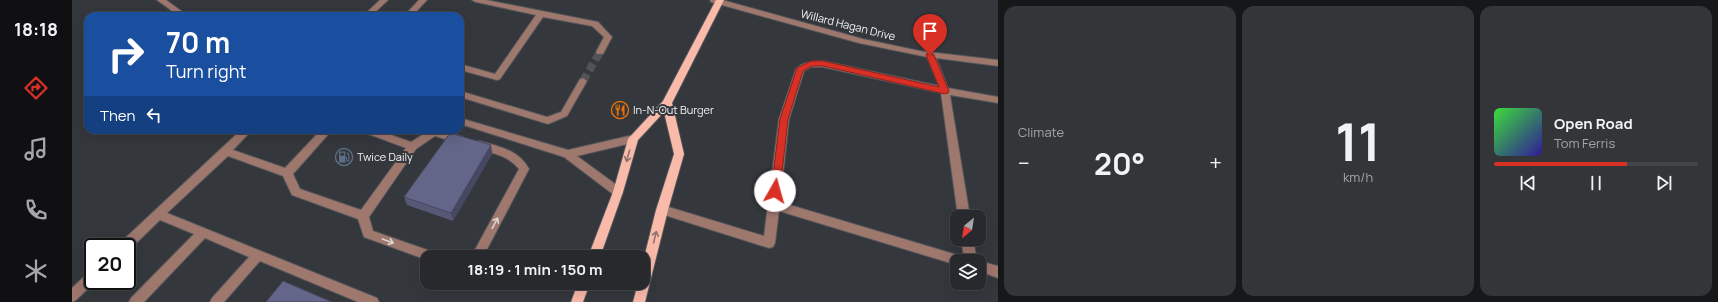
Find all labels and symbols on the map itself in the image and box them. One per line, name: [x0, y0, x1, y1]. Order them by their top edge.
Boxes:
street label: Willard Hagan Drive: [799, 5, 898, 44]
pin: [913, 14, 947, 55]
restaurant icon: In-N-Out Burger: [610, 100, 630, 120]
place label: In-N-Out Burger: [633, 102, 714, 117]
fuel station icon: Twice Daily: [334, 147, 354, 167]
place label: Twice Daily: [357, 149, 413, 164]
one-way arrow: [624, 149, 631, 162]
position arrow: [754, 170, 796, 212]
north arrow: [950, 210, 986, 246]
one-way arrow: [492, 217, 500, 229]
one-way arrow: [652, 231, 660, 244]
one-way arrow: [381, 237, 393, 245]
speed limit sign: 20: [84, 238, 136, 290]

